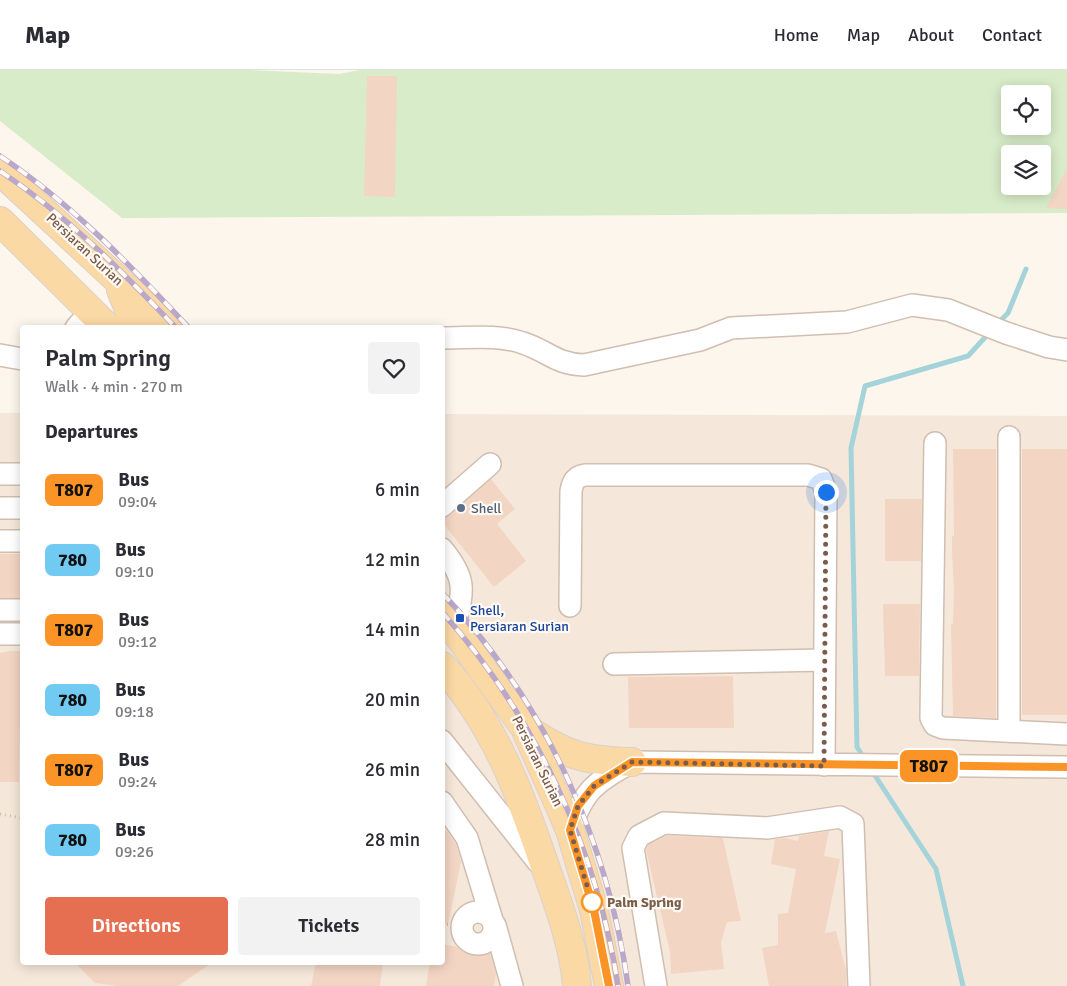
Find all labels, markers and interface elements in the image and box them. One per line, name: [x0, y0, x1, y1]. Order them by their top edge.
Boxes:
text: Map: [25, 20, 70, 50]
text: Home: [774, 24, 819, 46]
text: Map: [847, 24, 880, 46]
text: About: [908, 24, 954, 46]
text: Contact: [982, 24, 1042, 46]
map controls: [1001, 85, 1051, 195]
button: locate: [1001, 85, 1051, 135]
button: layers: [1001, 145, 1051, 195]
street label: Persiaran Surian: [43, 209, 127, 289]
button: heart: [368, 342, 420, 394]
text: Palm Spring: [45, 343, 171, 373]
text: Walk · 4 min · 270 m: [45, 377, 183, 397]
text: Departures: [45, 420, 138, 444]
text: Bus: [118, 468, 149, 492]
text: 6 min: [375, 478, 420, 502]
text: T807: [55, 479, 93, 501]
your location: [814, 480, 839, 505]
text: 09:04: [118, 492, 157, 512]
place label: Shell: [471, 500, 501, 517]
marker: Shell: [455, 502, 467, 514]
text: Bus: [115, 538, 146, 562]
text: 12 min: [365, 548, 420, 572]
text: 780: [58, 549, 87, 571]
text: 09:10: [115, 562, 154, 582]
place label: Shell, Persiaran Surian: [470, 602, 569, 635]
text: Bus: [118, 608, 149, 632]
marker: Shell, Persiaran Surian: [454, 612, 466, 624]
text: 14 min: [365, 618, 420, 642]
text: T807: [55, 619, 93, 641]
text: 09:12: [118, 632, 157, 652]
text: Bus: [115, 678, 146, 702]
text: 20 min: [365, 688, 420, 712]
text: 780: [58, 689, 87, 711]
text: 09:18: [115, 702, 154, 722]
street label: Persiaran Surian: [508, 713, 567, 809]
text: Bus: [118, 748, 149, 772]
line badge: T807: [894, 750, 964, 782]
text: T807: [910, 755, 948, 777]
text: 26 min: [365, 758, 420, 782]
text: T807: [55, 759, 93, 781]
text: 09:24: [118, 772, 157, 792]
text: Bus: [115, 818, 146, 842]
text: 28 min: [365, 828, 420, 852]
text: 780: [58, 829, 87, 851]
text: 09:26: [115, 842, 154, 862]
marker: Palm Spring: [581, 891, 603, 913]
place label: Palm Spring: [607, 894, 682, 911]
button: Directions: [45, 897, 228, 955]
button: Tickets: [238, 897, 420, 955]

